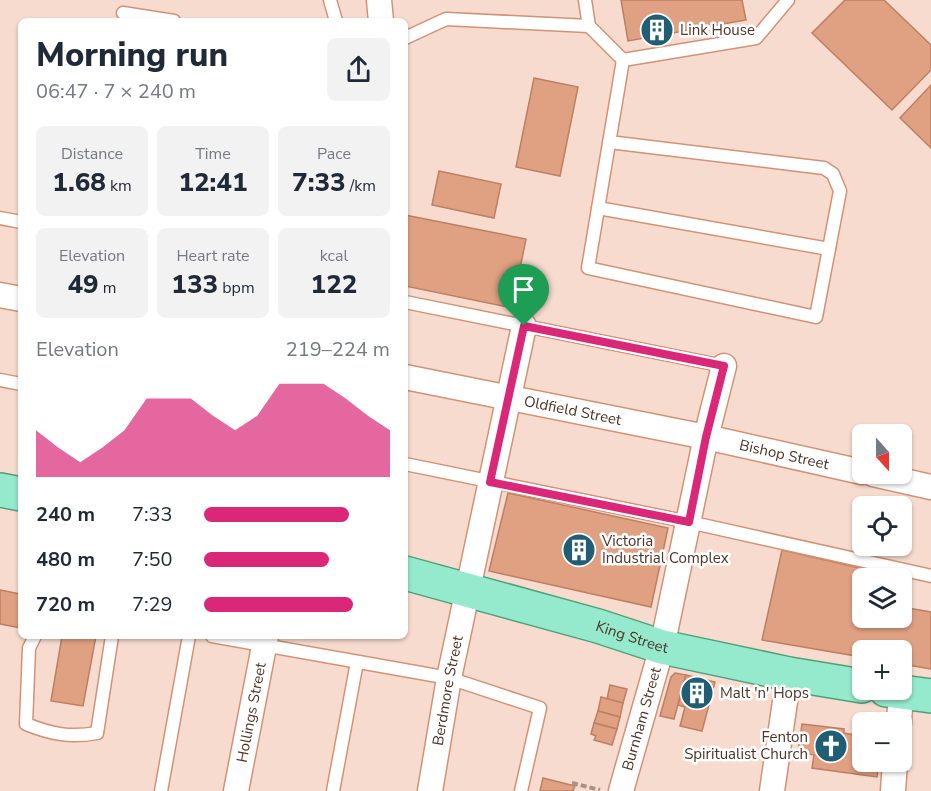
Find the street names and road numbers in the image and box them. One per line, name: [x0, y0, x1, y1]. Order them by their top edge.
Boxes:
street label: Oldfield Street: [522, 391, 624, 430]
street label: Bishop Street: [737, 435, 832, 474]
street label: King Street: [593, 616, 671, 658]
street label: Berdmore Street: [428, 633, 468, 747]
street label: Hollings Street: [232, 660, 271, 764]
street label: Burnham Street: [617, 664, 666, 773]

